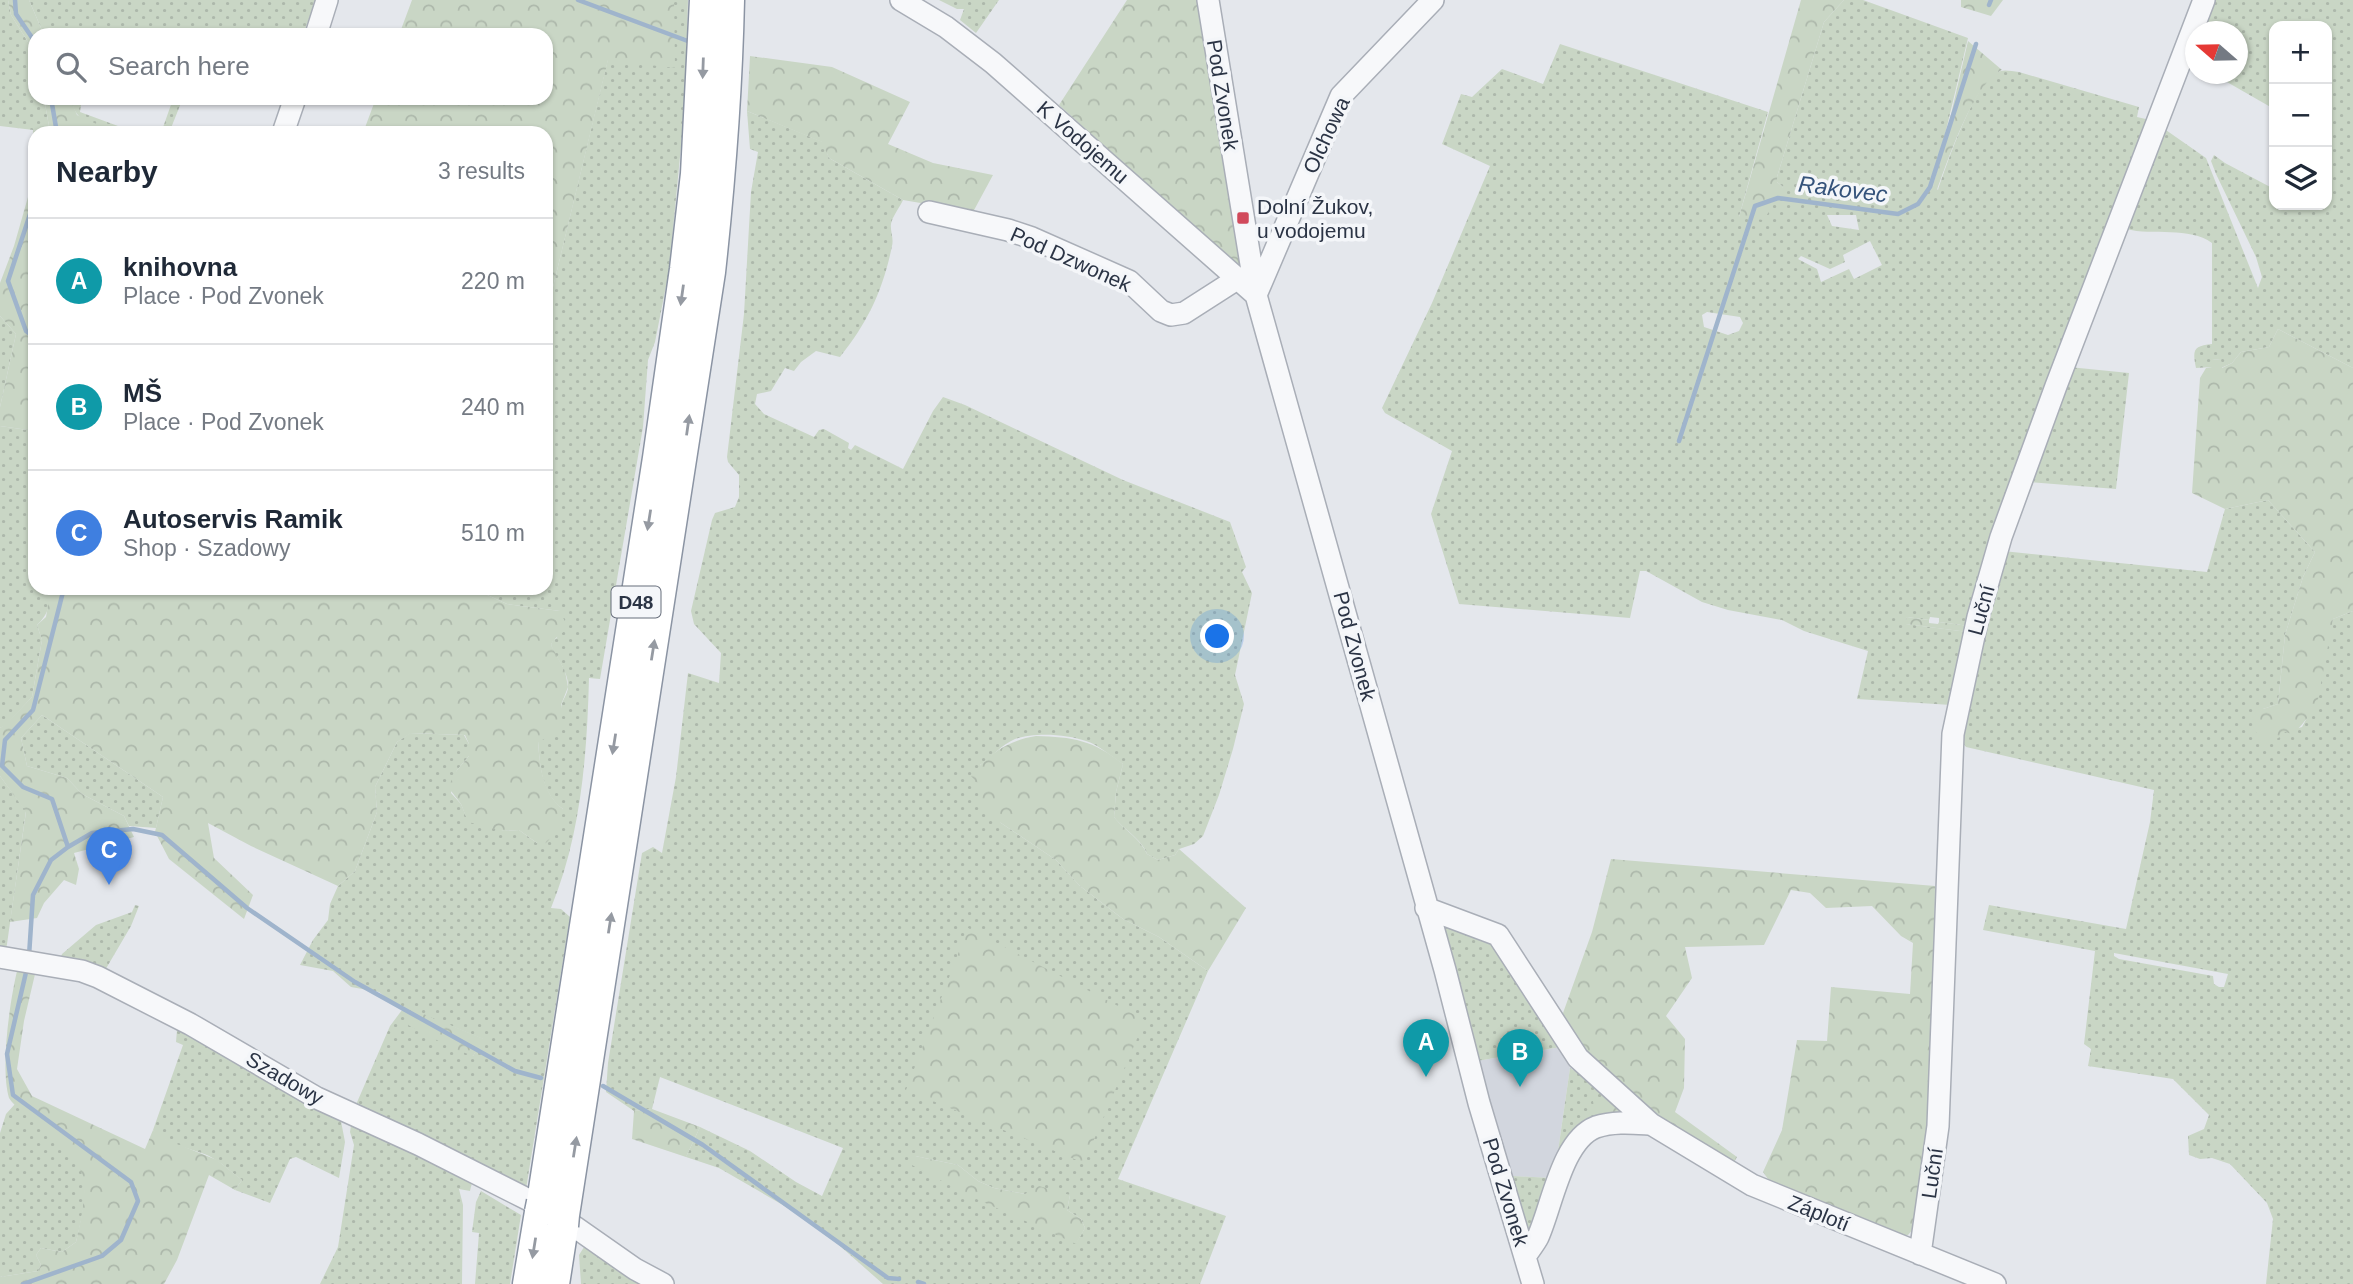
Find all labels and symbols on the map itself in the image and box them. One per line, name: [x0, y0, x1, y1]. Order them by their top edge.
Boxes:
north arrow: [2185, 21, 2248, 84]
street label: Pod Zvonek: [1203, 38, 1243, 153]
one-way arrow: [697, 57, 709, 79]
street label: Olchowa: [1298, 93, 1354, 177]
street label: K Vodojemu: [1033, 96, 1133, 188]
water label: Rakovec: [1797, 171, 1889, 207]
place label: Dolní Žukov, u vodojemu: [1257, 195, 1373, 242]
marker: Dolní Žukov, u vodojemu: [1235, 210, 1251, 226]
street label: Pod Dzwonek: [1007, 222, 1135, 296]
one-way arrow: [676, 284, 687, 306]
one-way arrow: [682, 414, 693, 436]
one-way arrow: [643, 509, 654, 531]
street label: Luční: [1963, 582, 1999, 638]
road number: D48: [612, 586, 660, 618]
street label: Pod Zvonek: [1329, 589, 1381, 704]
your location: [1200, 619, 1234, 653]
one-way arrow: [648, 638, 659, 660]
one-way arrow: [608, 734, 619, 756]
pin: C: [86, 827, 132, 885]
one-way arrow: [605, 912, 616, 934]
pin: A: [1403, 1019, 1449, 1077]
pin: B: [1497, 1029, 1543, 1087]
street label: Szadowy: [242, 1047, 328, 1110]
street label: Pod Zvonek: [1479, 1135, 1534, 1249]
one-way arrow: [570, 1136, 581, 1158]
street label: Luční: [1917, 1146, 1947, 1200]
street label: Záplotí: [1785, 1190, 1853, 1236]
one-way arrow: [528, 1237, 539, 1259]

